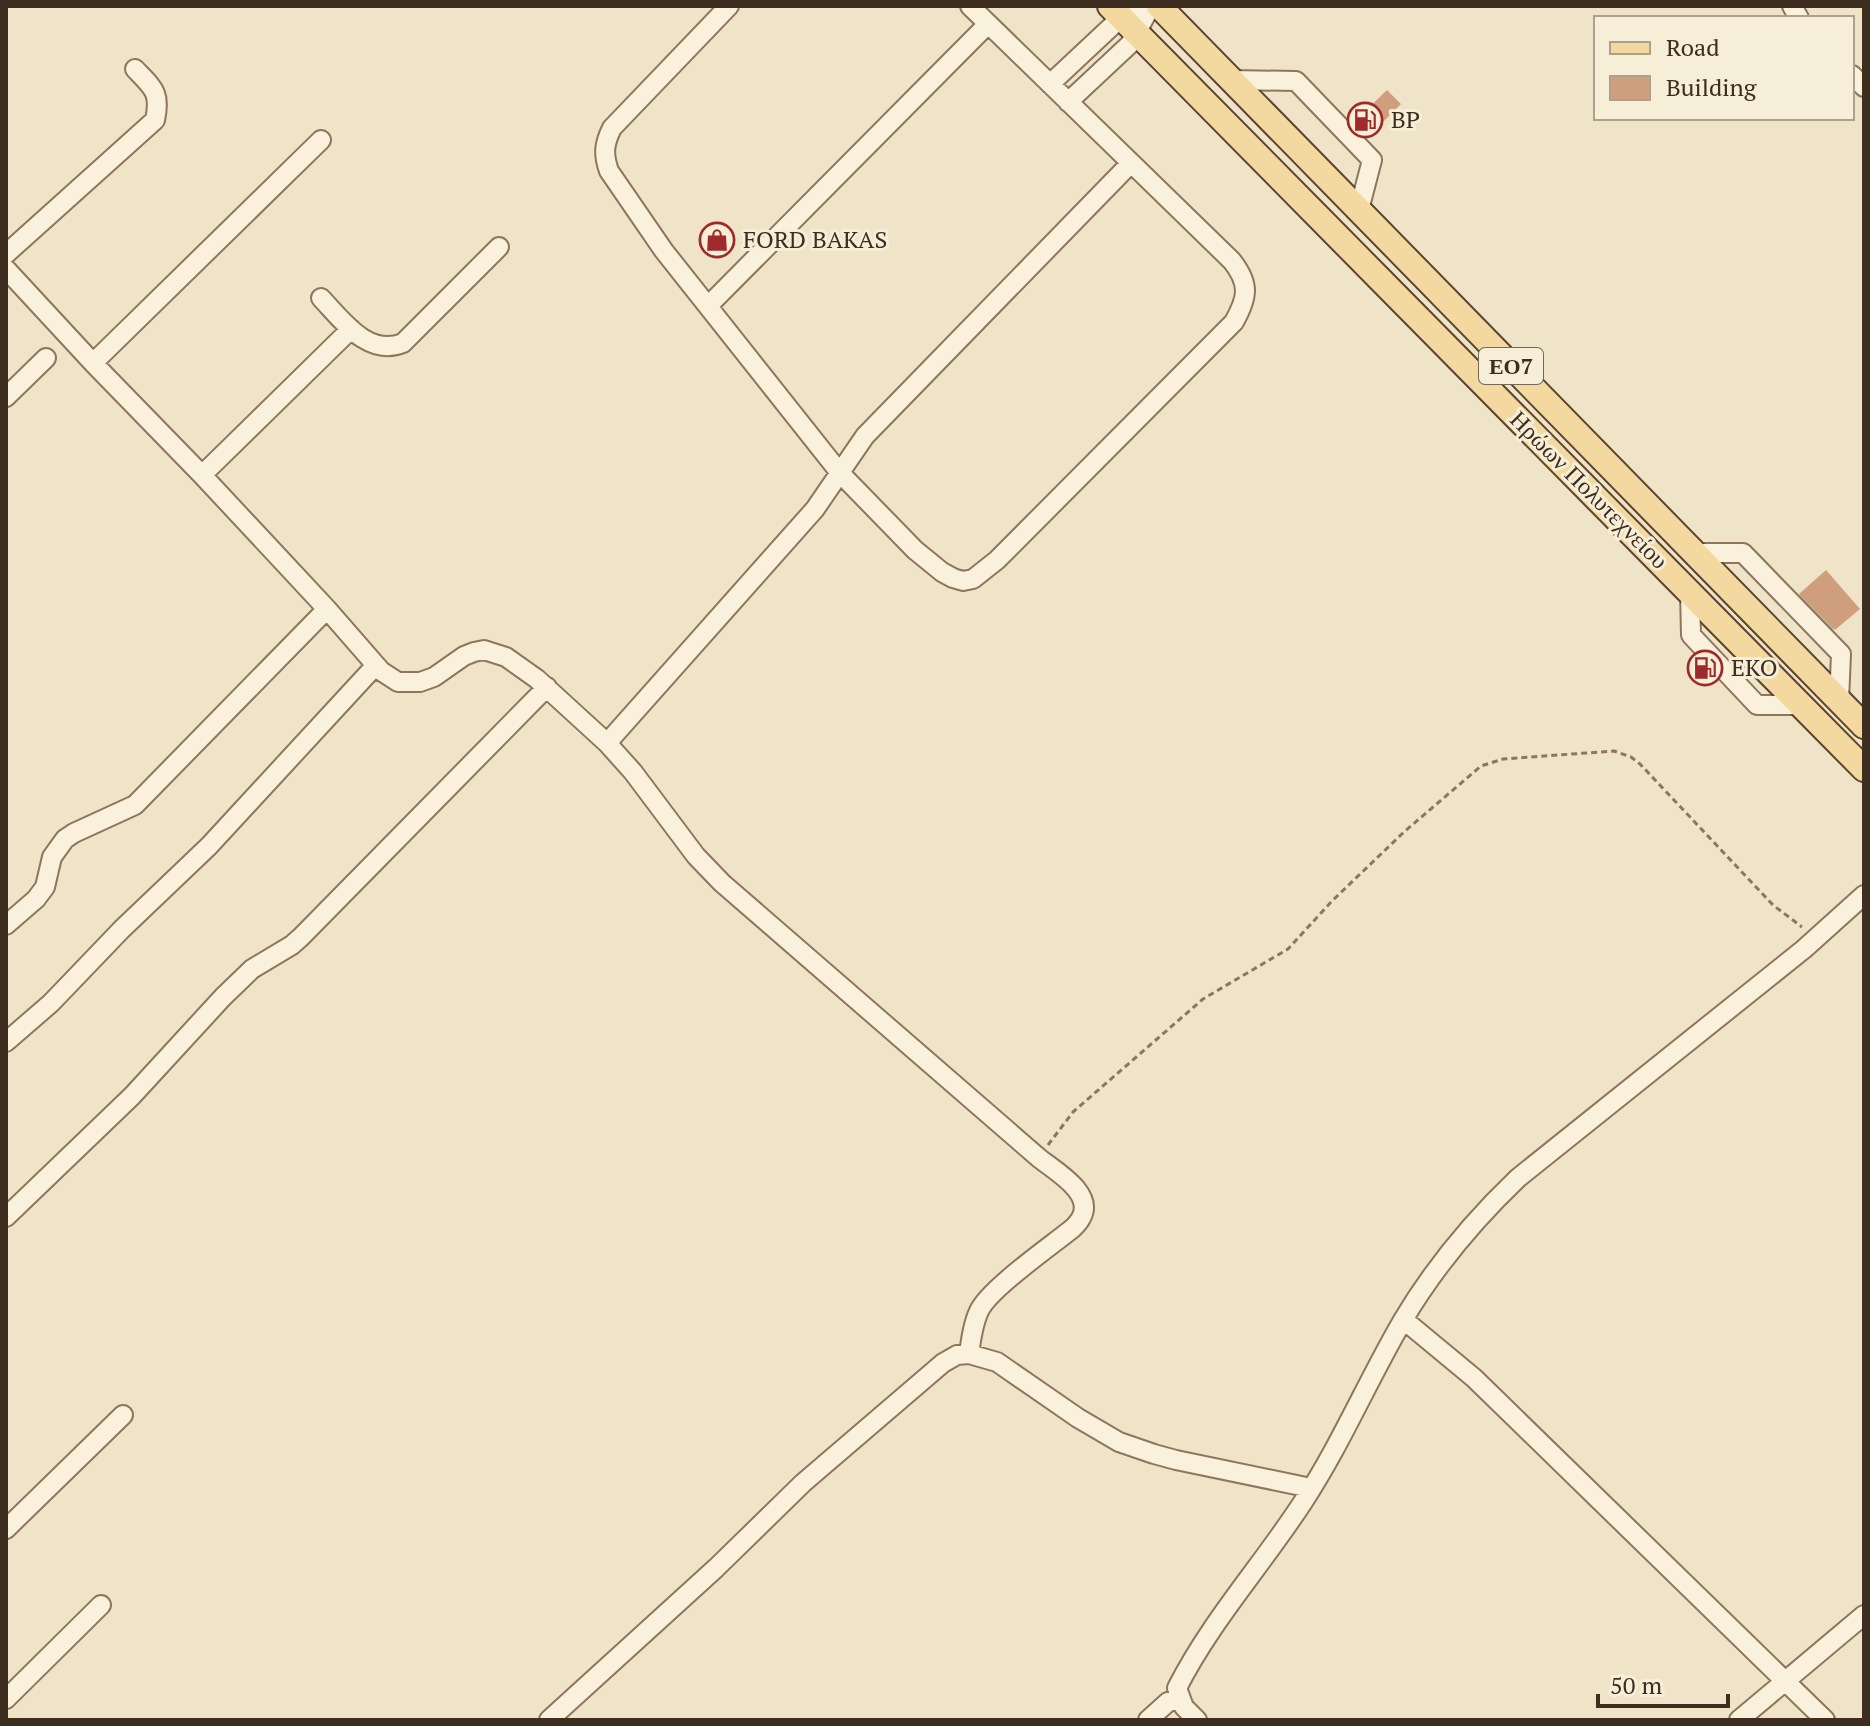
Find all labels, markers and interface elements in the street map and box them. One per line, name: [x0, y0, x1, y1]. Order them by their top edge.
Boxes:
legend: [1594, 16, 1854, 120]
text: Road: [1666, 31, 1720, 63]
text: Building: [1666, 71, 1757, 103]
fuel station icon: BP: [1346, 101, 1384, 139]
place label: BP: [1391, 103, 1420, 135]
shop icon: FORD BAKAS: [698, 221, 736, 259]
place label: FORD BAKAS: [743, 223, 887, 255]
road number: ΕΟ7: [1479, 348, 1543, 384]
street label: Ηρώων Πολυτεχνείου: [1504, 403, 1676, 575]
fuel station icon: EKO: [1686, 649, 1724, 687]
place label: EKO: [1731, 651, 1777, 683]
scale bar: [1598, 1658, 1728, 1708]
text: 50 m: [1610, 1669, 1662, 1701]

